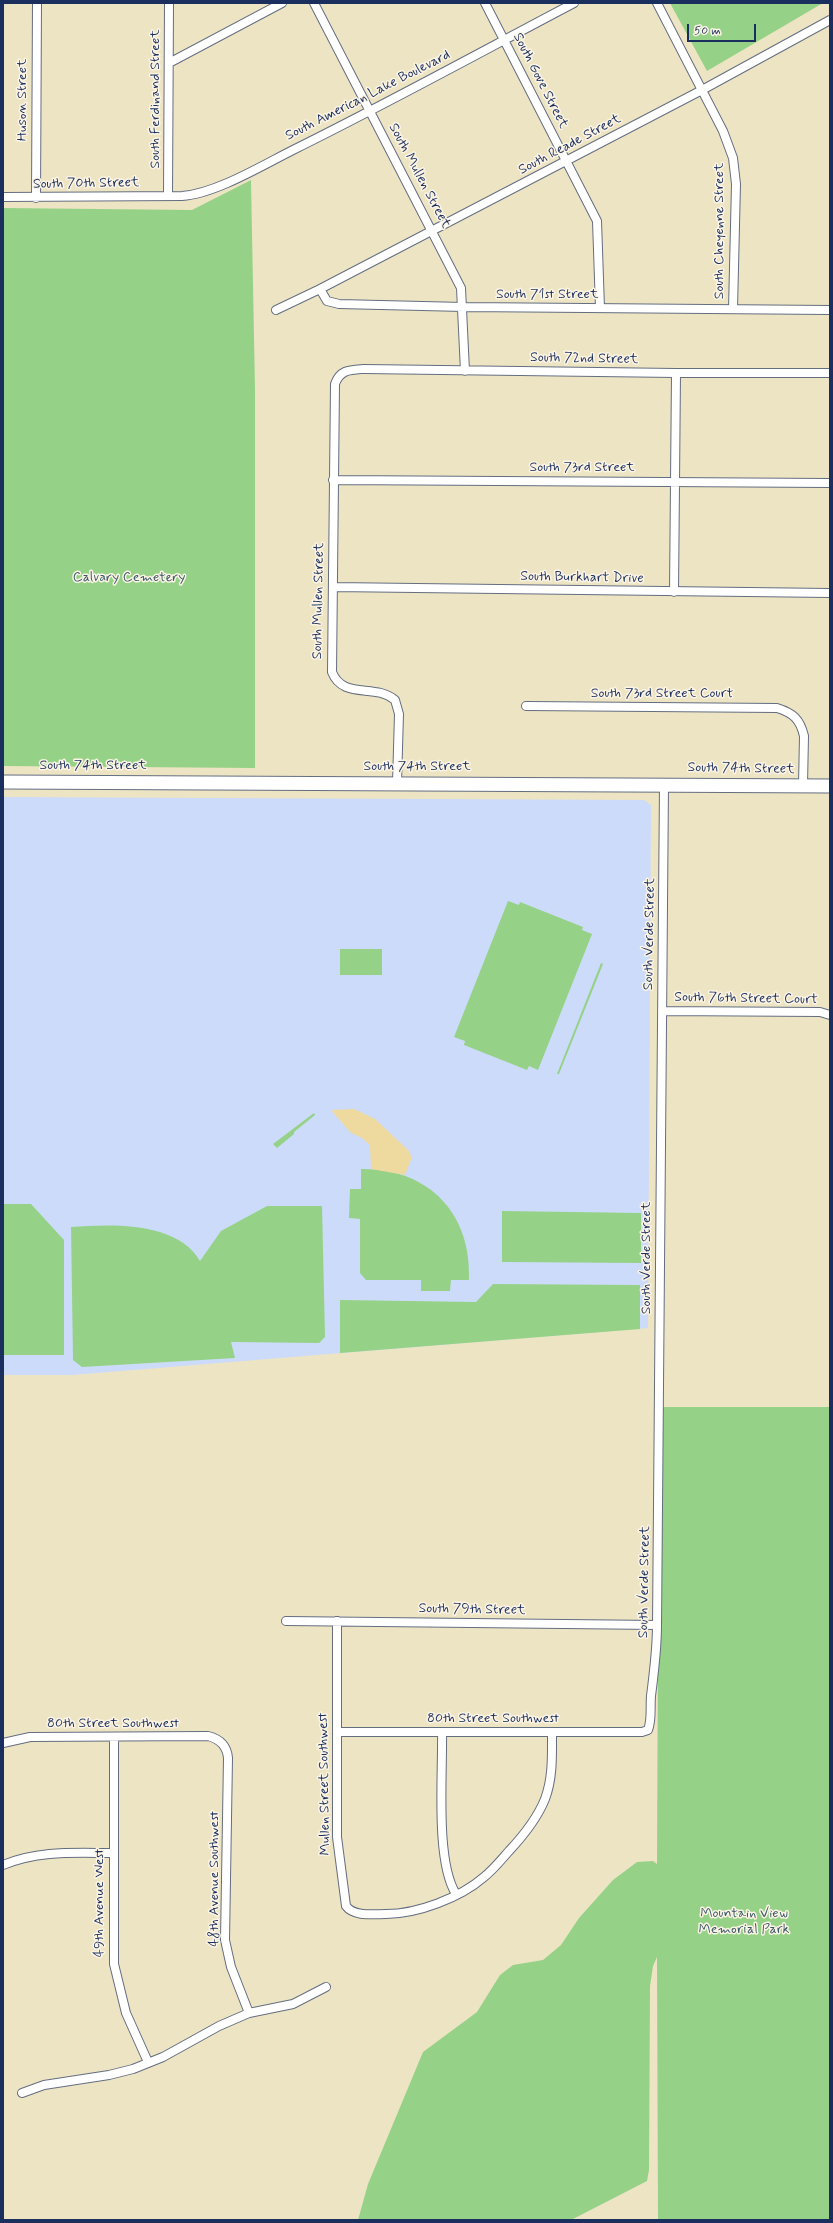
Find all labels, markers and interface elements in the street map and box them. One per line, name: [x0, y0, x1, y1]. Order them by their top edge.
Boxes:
scale bar: [689, 16, 758, 42]
text: 50 m: [694, 23, 721, 39]
street label: South Ferdinand Street: [148, 30, 164, 168]
street label: South Gove Street: [509, 30, 571, 132]
street label: South American Lake Boulevard: [283, 47, 453, 145]
street label: Huson Street: [15, 59, 31, 141]
street label: South Reade Street: [516, 111, 624, 179]
street label: South Mullen Street: [384, 121, 454, 231]
street label: South Cheyenne Street: [712, 163, 728, 299]
street label: South 70th Street: [33, 175, 139, 193]
street label: South 71st Street: [496, 287, 598, 303]
street label: South 72nd Street: [530, 350, 638, 368]
street label: South 73rd Street: [529, 460, 635, 476]
street label: South Mullen Street: [310, 543, 328, 659]
street label: South Burkhart Drive: [520, 569, 644, 587]
park label: Calvary Cemetery: [73, 570, 185, 586]
street label: South 73rd Street Court: [591, 686, 733, 702]
street label: South 74th Street: [40, 758, 146, 774]
street label: South 74th Street: [364, 759, 470, 775]
street label: South 74th Street: [687, 760, 795, 778]
street label: South Verde Street: [641, 878, 659, 990]
street label: South 76th Street Court: [674, 989, 818, 1009]
street label: South Verde Street: [639, 1202, 655, 1314]
street label: South Verde Street: [636, 1526, 654, 1638]
street label: South 79th Street: [419, 1601, 525, 1619]
street label: 80th Street Southwest: [427, 1711, 559, 1727]
street label: Mullen Street Southwest: [315, 1712, 335, 1856]
street label: 80th Street Southwest: [47, 1716, 179, 1732]
street label: 48th Avenue Southwest: [207, 1811, 223, 1947]
street label: 49th Avenue West: [92, 1849, 108, 1957]
park label: Mountain View Memorial Park: [699, 1906, 789, 1938]

